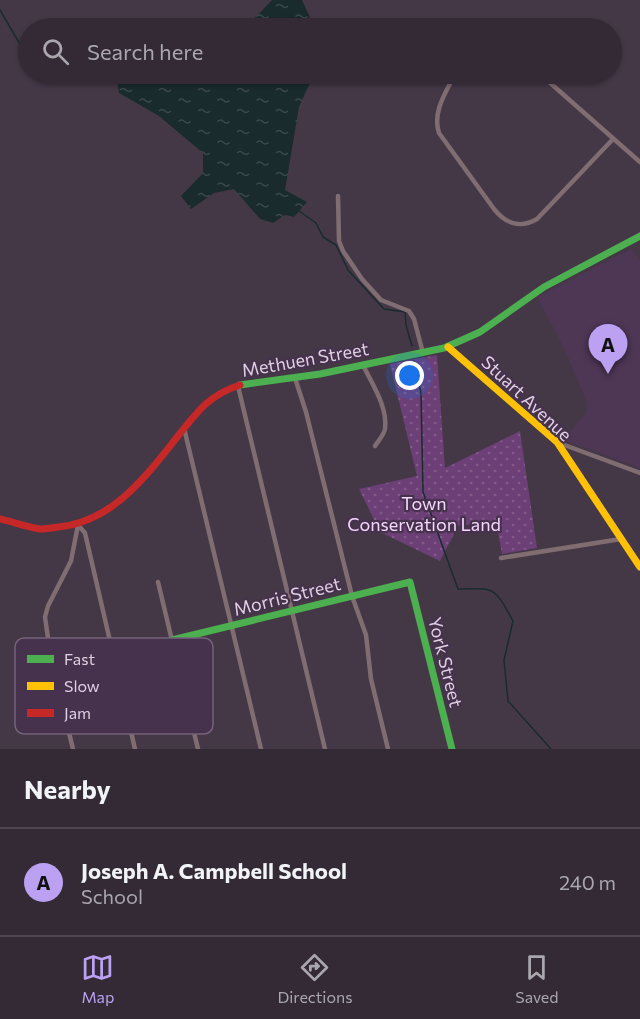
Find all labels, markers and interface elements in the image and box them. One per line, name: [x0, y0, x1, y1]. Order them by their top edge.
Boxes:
search box: [18, 18, 622, 84]
icon: search: [39, 35, 72, 68]
text: Search here: [87, 38, 203, 65]
pin: A: [588, 324, 628, 374]
street label: Methuen Street: [240, 337, 370, 381]
street label: Stuart Avenue: [477, 351, 577, 445]
your location: [395, 361, 424, 390]
park label: Town Conservation Land: [347, 492, 501, 535]
street label: Morris Street: [231, 572, 343, 620]
street label: York Street: [424, 615, 468, 709]
legend: [15, 638, 213, 734]
text: Fast: [64, 649, 95, 668]
text: Slow: [64, 676, 100, 695]
text: Jam: [64, 703, 91, 722]
text: Nearby: [24, 773, 111, 804]
text: Joseph A. Campbell School: [81, 857, 347, 884]
text: A: [36, 870, 51, 894]
text: 240 m: [559, 870, 616, 894]
text: School: [81, 884, 143, 908]
tab: Map: [81, 951, 114, 1006]
tab: Directions: [277, 951, 352, 1006]
tab: Saved: [515, 951, 559, 1006]

